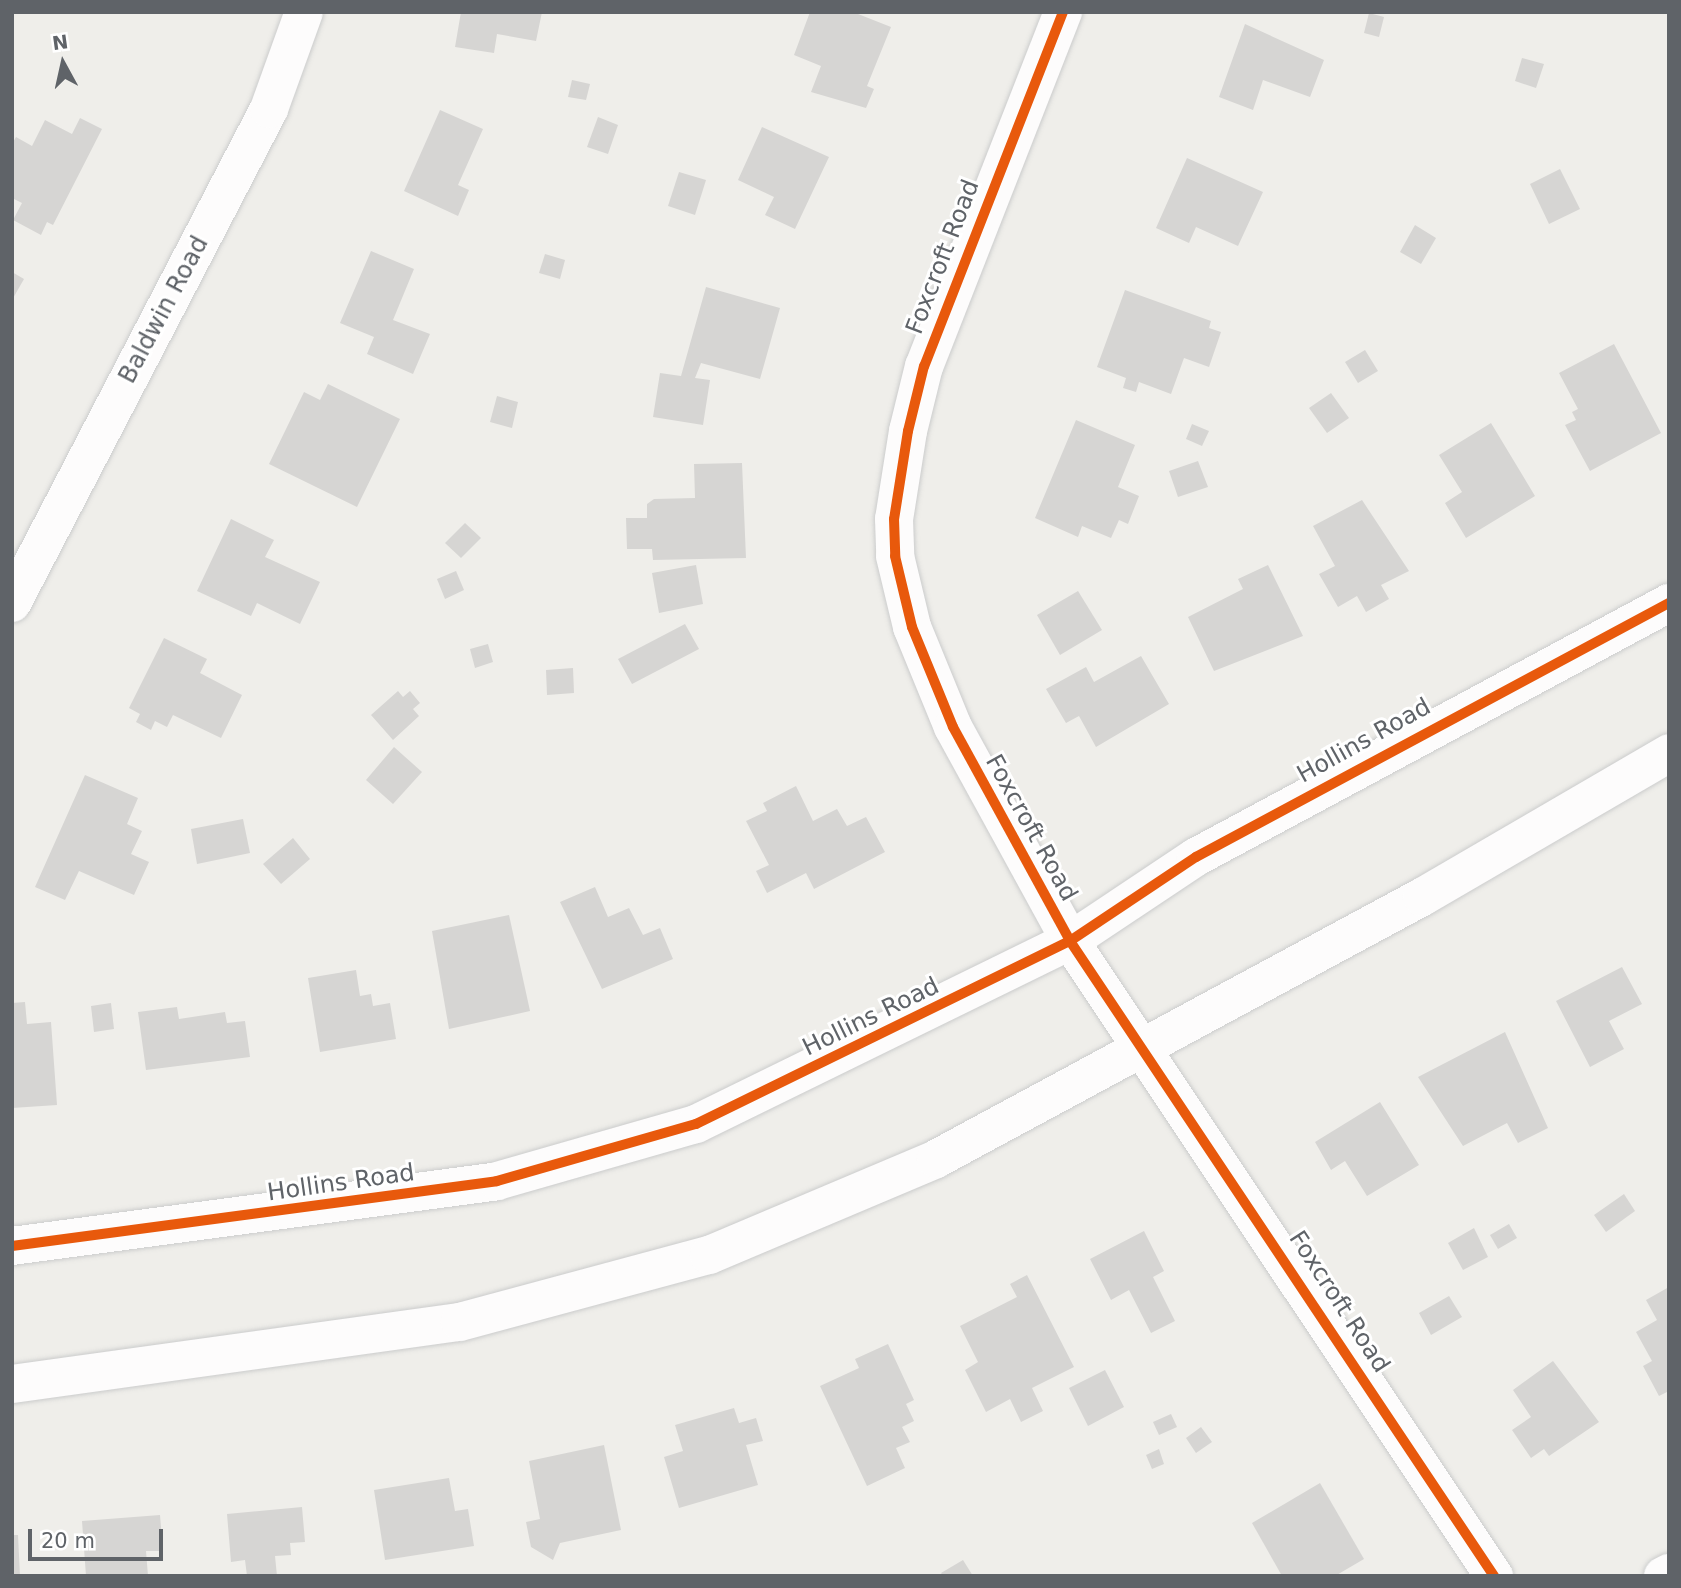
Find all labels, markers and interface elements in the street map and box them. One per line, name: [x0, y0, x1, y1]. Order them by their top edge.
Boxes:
north arrow: [28, 28, 98, 98]
text: N: [51, 30, 69, 54]
street label: Foxcroft Road: [900, 176, 986, 338]
street label: Baldwin Road: [113, 232, 215, 388]
street label: Hollins Road: [1292, 692, 1436, 790]
street label: Foxcroft Road: [979, 750, 1083, 906]
street label: Hollins Road: [798, 972, 944, 1062]
street label: Hollins Road: [266, 1158, 416, 1208]
street label: Foxcroft Road: [1282, 1226, 1396, 1378]
scale bar: [32, 1514, 166, 1558]
text: 20 m: [41, 1529, 95, 1553]

